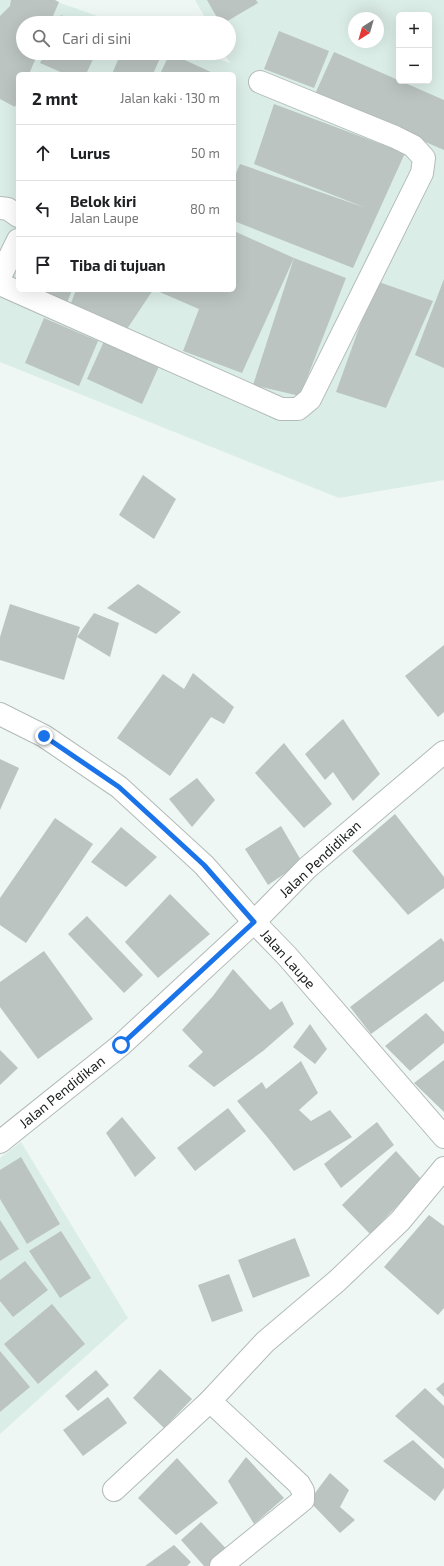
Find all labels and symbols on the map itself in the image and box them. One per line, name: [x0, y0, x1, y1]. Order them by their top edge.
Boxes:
north arrow: [348, 12, 384, 48]
route end: [35, 727, 53, 745]
street label: Jalan Pendidikan: [275, 817, 364, 901]
street label: Jalan Laupe: [257, 925, 319, 992]
route start: [112, 1036, 130, 1054]
street label: Jalan Pendidikan: [15, 1052, 108, 1131]

